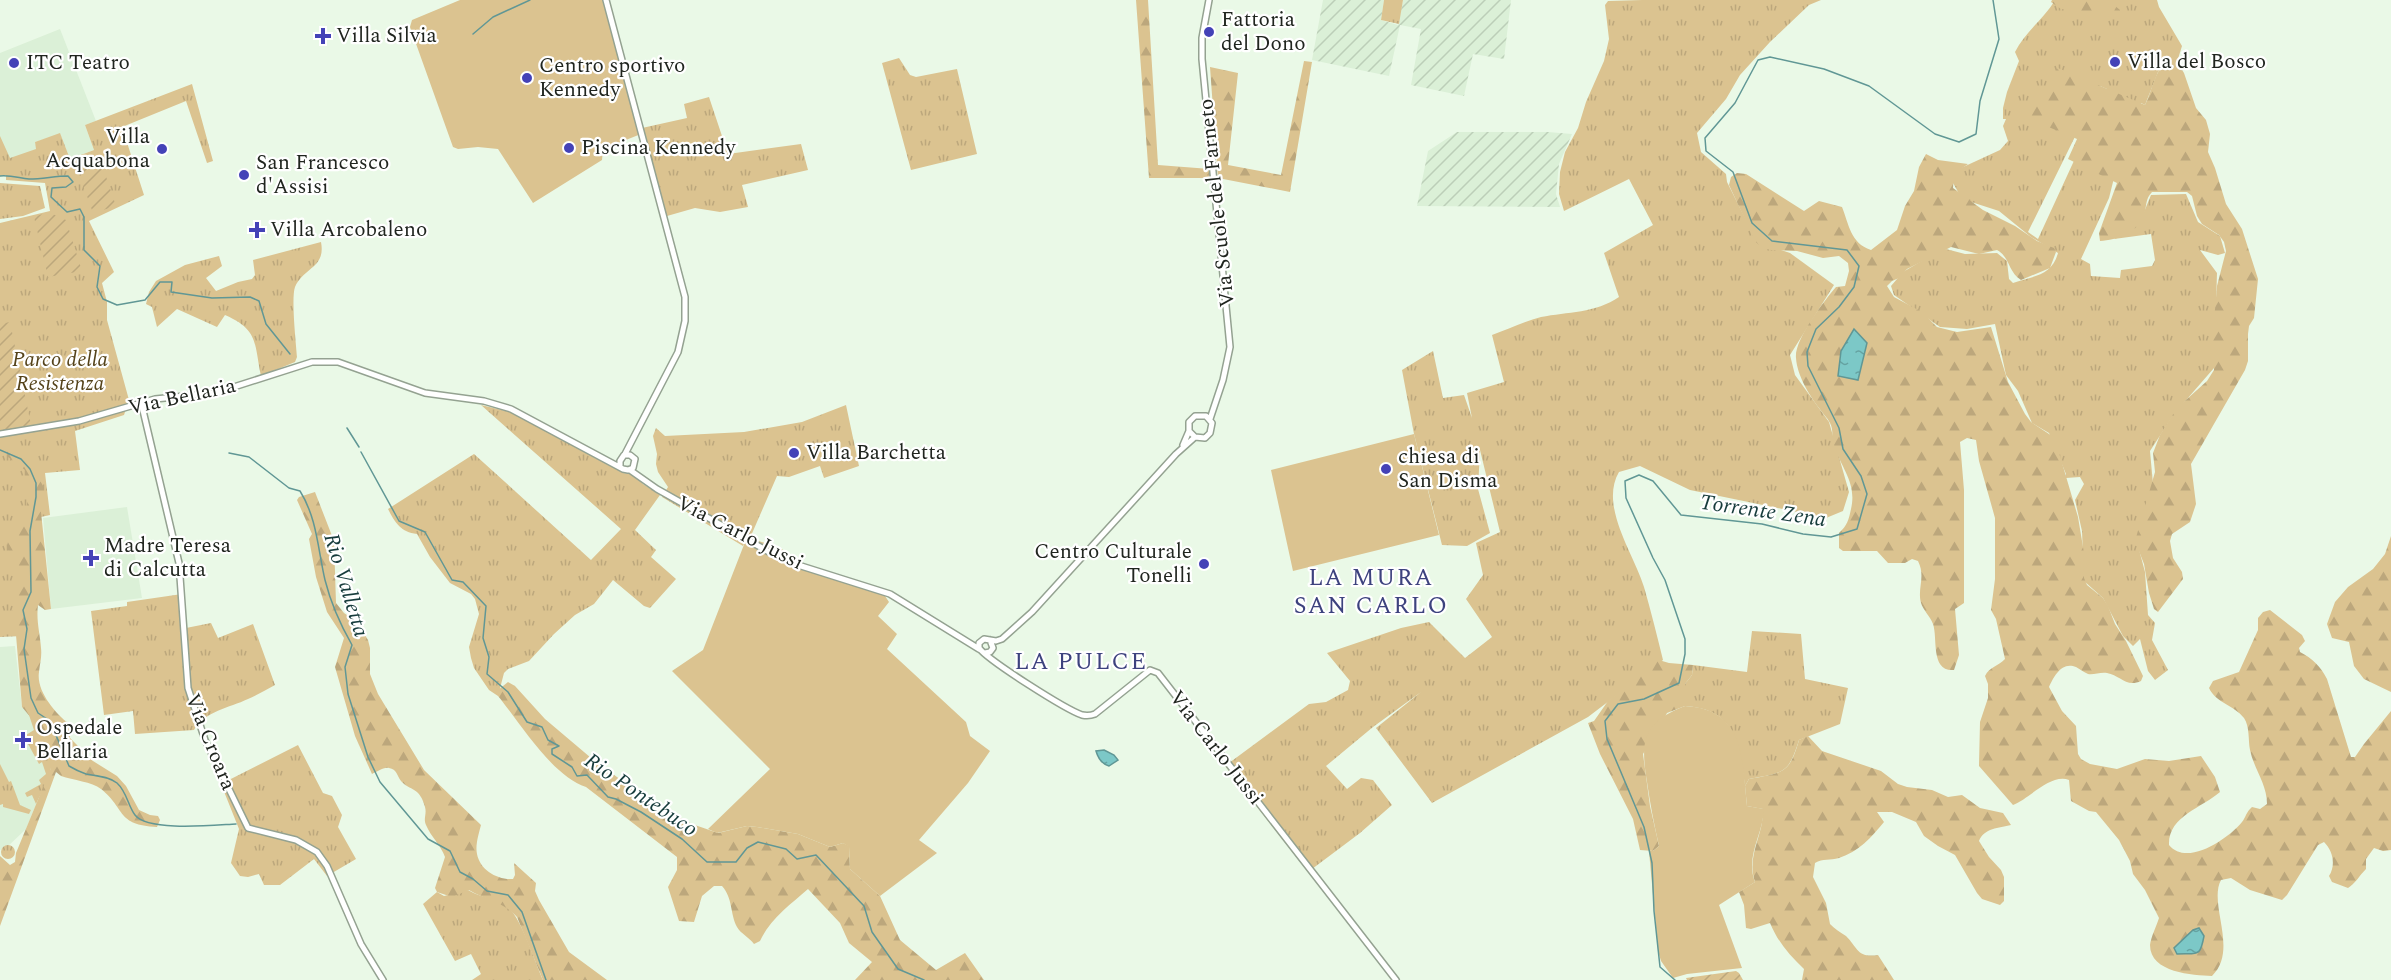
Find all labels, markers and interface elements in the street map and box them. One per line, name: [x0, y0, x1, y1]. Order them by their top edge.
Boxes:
place label: Fattoria del Dono: [1221, 4, 1306, 60]
place label: Villa Silvia: [336, 20, 438, 52]
marker: Fattoria del Dono: [1202, 25, 1216, 39]
marker: Villa Silvia: [314, 27, 332, 45]
place label: Villa del Bosco: [2127, 46, 2266, 78]
place label: ITC Teatro: [26, 47, 130, 79]
place label: Centro sportivo Kennedy: [539, 50, 685, 106]
marker: Villa del Bosco: [2108, 55, 2122, 69]
marker: ITC Teatro: [7, 56, 21, 70]
marker: Centro sportivo Kennedy: [520, 71, 534, 85]
street label: Via Scuole del Farneto: [1190, 97, 1244, 309]
place label: Villa Acquabona: [45, 121, 151, 177]
place label: Piscina Kennedy: [581, 132, 737, 164]
marker: Piscina Kennedy: [562, 141, 576, 155]
marker: Villa Acquabona: [155, 142, 169, 156]
place label: San Francesco d'Assisi: [256, 147, 389, 203]
marker: San Francesco d'Assisi: [237, 168, 251, 182]
place label: Villa Arcobaleno: [270, 214, 427, 246]
marker: Villa Arcobaleno: [248, 221, 266, 239]
park label: Parco della Resistenza: [12, 344, 108, 400]
street label: Via Bellaria: [125, 370, 240, 424]
place label: Villa Barchetta: [806, 437, 947, 469]
place label: chiesa di San Disma: [1398, 441, 1498, 497]
marker: Villa Barchetta: [787, 446, 801, 460]
marker: chiesa di San Disma: [1379, 462, 1393, 476]
water label: Torrente Zena: [1698, 486, 1828, 536]
street label: Via Carlo Jussi: [671, 487, 809, 579]
water label: Rio Valletta: [315, 529, 377, 641]
place label: Madre Teresa di Calcutta: [104, 530, 232, 586]
place label: Centro Culturale Tonelli: [1034, 536, 1192, 592]
marker: Madre Teresa di Calcutta: [82, 549, 100, 567]
marker: Centro Culturale Tonelli: [1197, 557, 1211, 571]
district label: LA MURA SAN CARLO: [1294, 560, 1448, 624]
district label: LA PULCE: [1014, 644, 1148, 680]
street label: Via Carlo Jussi: [1161, 684, 1271, 812]
street label: Via Croara: [176, 689, 244, 796]
place label: Ospedale Bellaria: [36, 712, 122, 768]
marker: Ospedale Bellaria: [14, 731, 32, 749]
water label: Rio Pontebuco: [577, 745, 705, 845]

